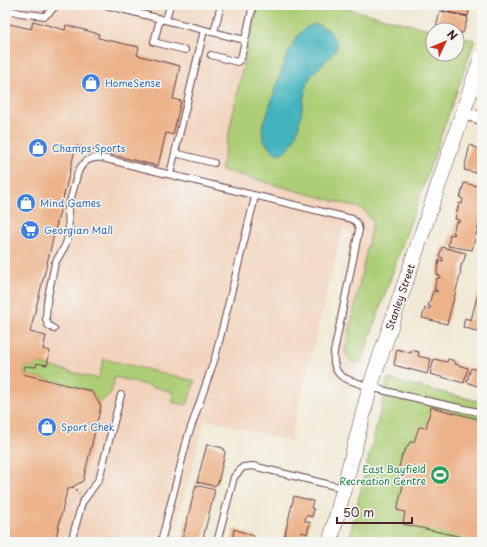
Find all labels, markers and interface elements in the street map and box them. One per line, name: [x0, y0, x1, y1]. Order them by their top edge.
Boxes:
north arrow: [425, 22, 465, 62]
text: N: [443, 26, 462, 44]
shop icon: HomeSense: [80, 72, 102, 94]
place label: HomeSense: [105, 75, 161, 90]
shop icon: Champs Sports: [27, 137, 49, 159]
place label: Champs Sports: [52, 140, 126, 155]
shop icon: Mind Games: [15, 192, 37, 214]
place label: Mind Games: [40, 195, 101, 210]
supermarket icon: Georgian Mall: [19, 219, 41, 241]
place label: Georgian Mall: [44, 222, 113, 237]
street label: Stanley Street: [381, 262, 418, 332]
shop icon: Sport Chek: [36, 416, 58, 438]
place label: Sport Chek: [61, 419, 115, 434]
place label: East Bayfield Recreation Centre: [339, 461, 426, 488]
sports icon: East Bayfield Recreation Centre: [429, 464, 451, 486]
scale bar: [337, 499, 412, 525]
text: 50 m: [343, 503, 374, 521]

